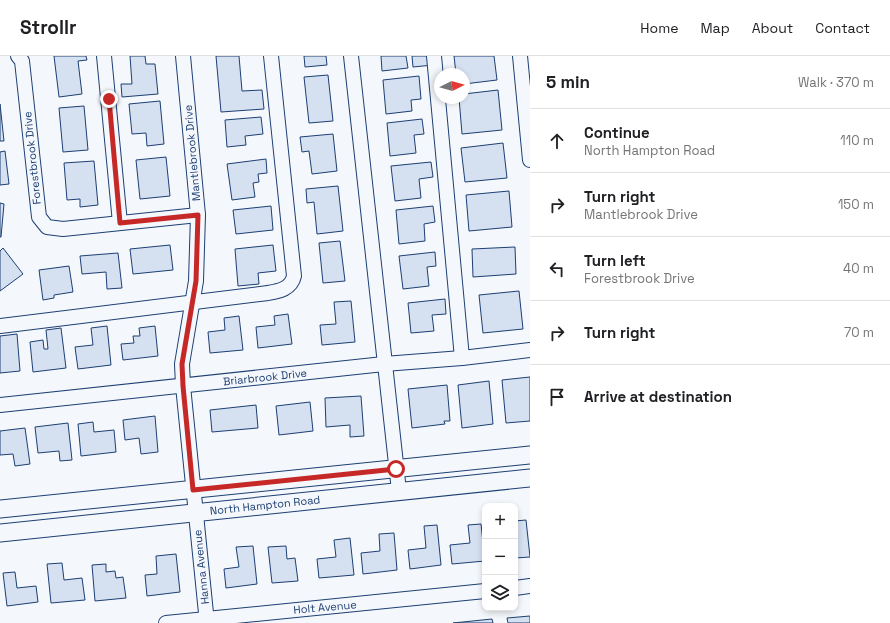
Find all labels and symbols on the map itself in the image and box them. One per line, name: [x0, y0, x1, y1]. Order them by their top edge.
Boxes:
north arrow: [434, 68, 470, 104]
route end: [100, 90, 118, 108]
street label: Mantlebrook Drive: [181, 104, 203, 202]
street label: Forestbrook Drive: [20, 111, 44, 205]
street label: Briarbrook Drive: [222, 366, 308, 388]
route start: [387, 460, 405, 478]
street label: North Hampton Road: [209, 492, 321, 518]
street label: Hanna Avenue: [190, 529, 212, 605]
street label: Holt Avenue: [293, 597, 357, 617]

